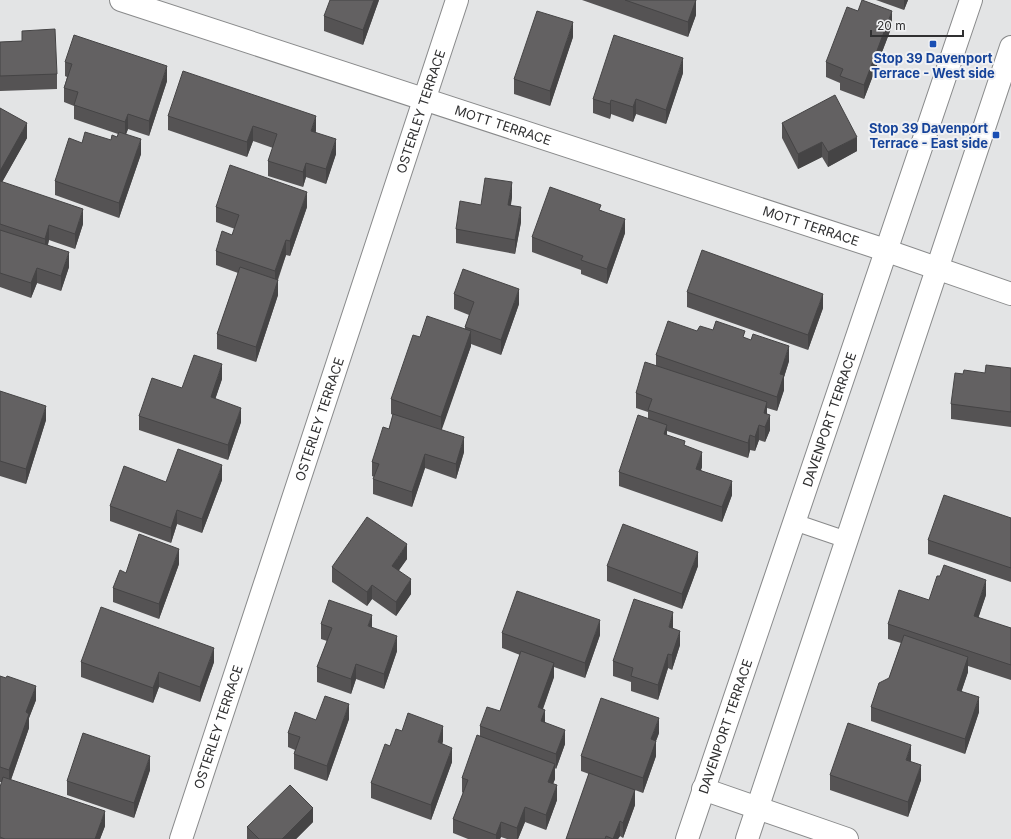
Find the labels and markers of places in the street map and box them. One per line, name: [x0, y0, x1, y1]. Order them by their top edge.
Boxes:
marker: Stop 39 Davenport Terrace - West side: [928, 39, 938, 49]
place label: Stop 39 Davenport Terrace - West side: [871, 50, 995, 81]
place label: Stop 39 Davenport Terrace - East side: [869, 120, 988, 151]
marker: Stop 39 Davenport Terrace - East side: [991, 130, 1001, 140]

